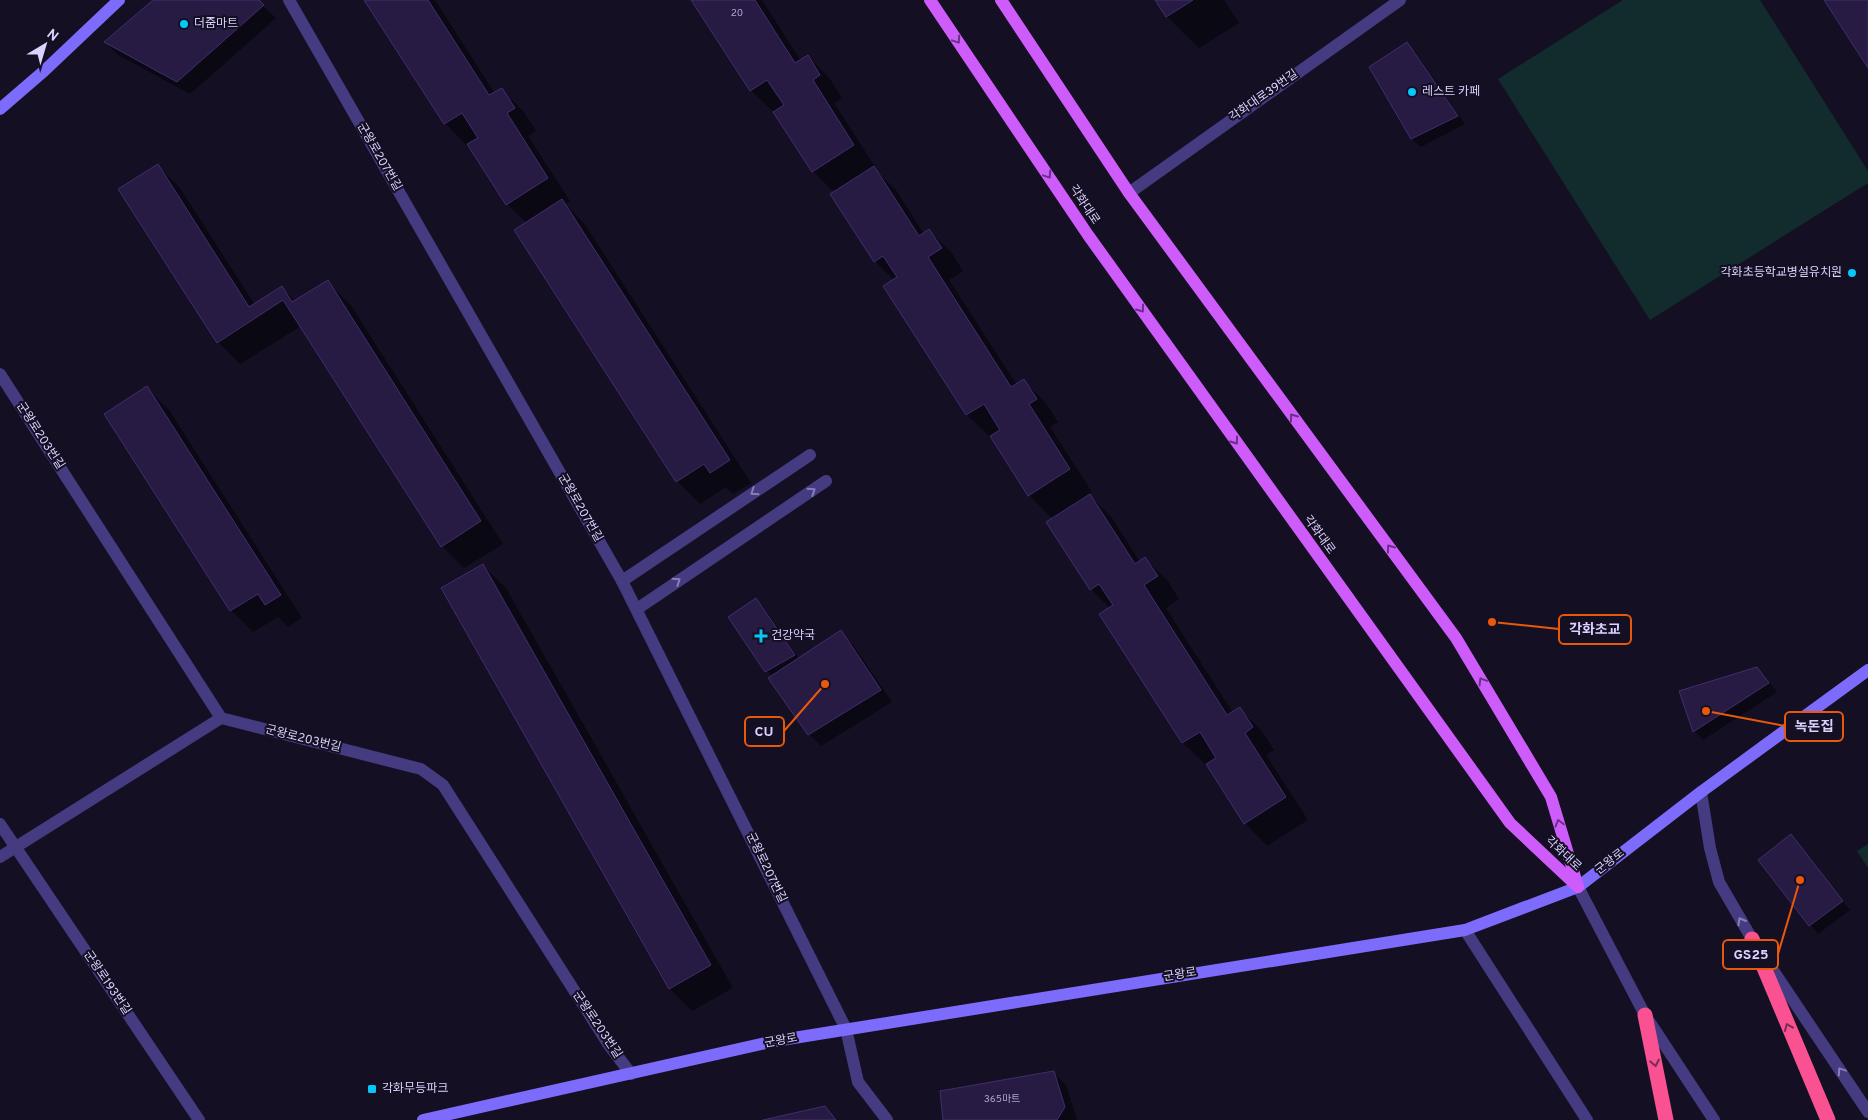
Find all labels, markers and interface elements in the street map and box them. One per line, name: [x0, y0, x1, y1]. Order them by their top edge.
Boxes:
house number: 20: [731, 7, 743, 20]
place label: 더줌마트: [194, 16, 238, 32]
marker: 더줌마트: [178, 18, 190, 30]
north arrow: [20, 20, 70, 70]
text: N: [43, 26, 61, 46]
one-way arrow: [951, 35, 960, 44]
street label: 각화대로39번길: [1226, 66, 1302, 126]
place label: 레스트 카페: [1422, 84, 1480, 100]
marker: 레스트 카페: [1406, 86, 1418, 98]
street label: 군왕로207번길: [353, 120, 405, 194]
one-way arrow: [1042, 170, 1051, 179]
street label: 각화대로: [1065, 182, 1103, 228]
place label: 각화초등학교병설유치원: [1721, 265, 1842, 281]
marker: 각화초등학교병설유치원: [1846, 267, 1858, 279]
one-way arrow: [1135, 303, 1143, 312]
street label: 군왕로203번길: [12, 399, 68, 473]
one-way arrow: [1291, 414, 1299, 423]
one-way arrow: [1229, 435, 1238, 445]
street label: 군왕로207번길: [554, 471, 606, 545]
one-way arrow: [751, 486, 760, 496]
one-way arrow: [806, 488, 816, 497]
street label: 각화대로: [1300, 512, 1338, 558]
one-way arrow: [1387, 545, 1395, 554]
one-way arrow: [672, 578, 681, 588]
callout: 각화초교: [1559, 615, 1631, 644]
text: 각화초교: [1569, 622, 1621, 639]
place label: 건강약국: [771, 628, 815, 644]
marker: 건강약국: [755, 630, 767, 642]
one-way arrow: [1478, 678, 1488, 687]
callout: 녹돈집: [1785, 712, 1843, 741]
callout: CU: [745, 717, 784, 746]
text: 녹돈집: [1795, 719, 1833, 736]
street label: 군왕로203번길: [263, 722, 343, 756]
text: CU: [755, 724, 773, 741]
one-way arrow: [1554, 820, 1564, 828]
street label: 군왕로207번길: [742, 830, 790, 906]
street label: 각화대로: [1541, 833, 1585, 875]
street label: 군왕로: [1592, 845, 1628, 879]
one-way arrow: [1738, 918, 1748, 927]
callout: GS25: [1723, 940, 1778, 969]
text: GS25: [1733, 947, 1769, 964]
street label: 군왕로193번길: [80, 948, 134, 1018]
street label: 군왕로: [1162, 965, 1198, 985]
street label: 군왕로203번길: [569, 988, 625, 1062]
one-way arrow: [1784, 1023, 1795, 1032]
street label: 군왕로: [763, 1030, 799, 1052]
one-way arrow: [1649, 1059, 1660, 1067]
one-way arrow: [1838, 1068, 1847, 1077]
place label: 각화무등파크: [382, 1081, 448, 1097]
marker: 각화무등파크: [366, 1083, 378, 1095]
house number: 365마트: [984, 1093, 1020, 1106]

